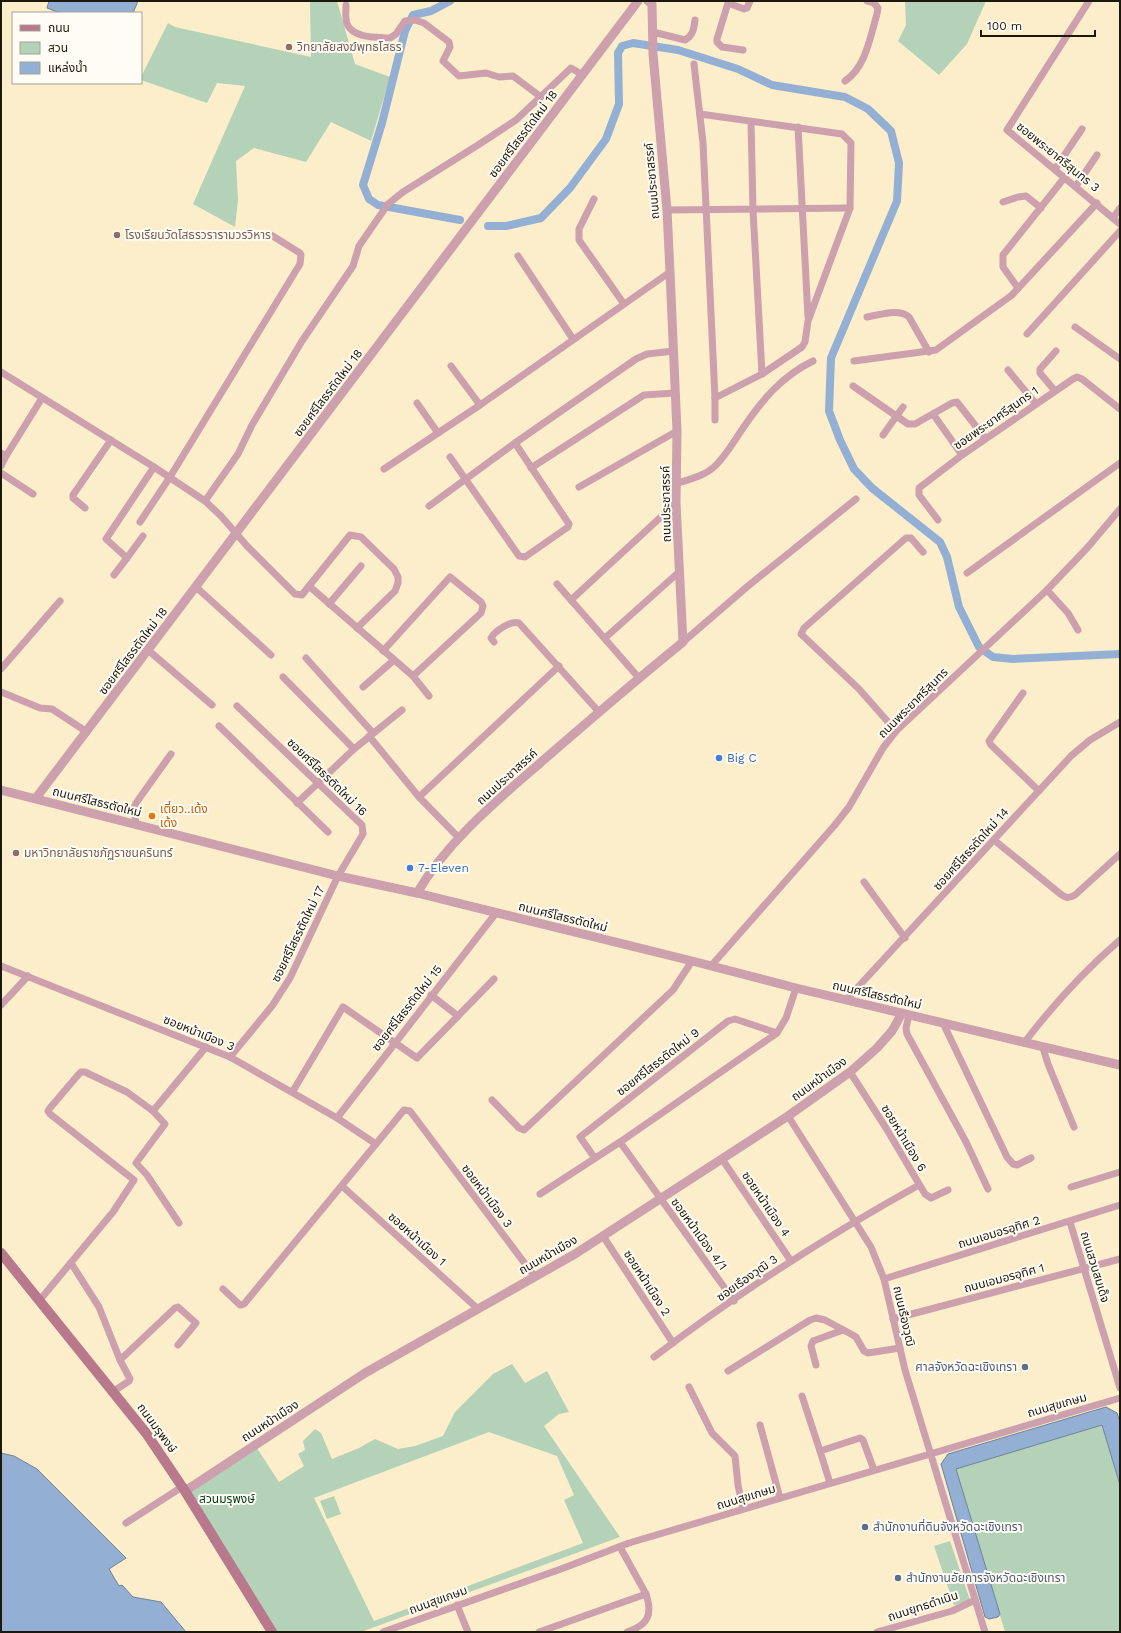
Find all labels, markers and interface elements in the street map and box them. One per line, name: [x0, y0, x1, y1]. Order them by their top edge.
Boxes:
legend: [12, 12, 142, 84]
scale bar: [981, 12, 1095, 38]
text: 100 m: [987, 19, 1022, 33]
text: ถนน: [48, 21, 70, 35]
place label: วิทยาลัยสงฆ์พุทธโสธร: [296, 40, 402, 54]
text: สวน: [48, 41, 68, 55]
marker: วิทยาลัยสงฆ์พุทธโสธร: [284, 42, 294, 52]
text: แหล่งน้ำ: [48, 59, 87, 75]
street label: ซอยศรีโสธรตัดใหม่ 18: [486, 88, 560, 180]
street label: ซอยพระยาศรีสุนทร 3: [1014, 119, 1102, 195]
street label: ถนนประชาสรรค์: [642, 142, 662, 220]
place label: โรงเรียนวัดโสธรวรารามวรวิหาร: [125, 228, 271, 242]
marker: โรงเรียนวัดโสธรวรารามวรวิหาร: [112, 230, 122, 240]
street label: ซอยศรีโสธรตัดใหม่ 18: [291, 347, 365, 439]
street label: ซอยพระยาศรีสุนทร 1: [951, 384, 1041, 452]
street label: ถนนประชาสรรค์: [658, 466, 674, 542]
street label: ซอยศรีโสธรตัดใหม่ 18: [96, 605, 170, 697]
street label: ถนนพระยาศรีสุนทร: [875, 665, 951, 741]
street label: ซอยศรีโสธรตัดใหม่ 16: [284, 735, 370, 819]
street label: ถนนประชาสรรค์: [474, 746, 540, 808]
place label: Big C: [727, 751, 757, 765]
marker: Big C: [714, 753, 724, 763]
street label: ถนนศรีโสธรตัดใหม่: [51, 784, 143, 820]
place label: เตี๋ยว..เด้ง เด้ง: [160, 800, 208, 830]
street label: ซอยศรีโสธรตัดใหม่ 14: [930, 805, 1012, 893]
marker: เตี๋ยว..เด้ง เด้ง: [147, 811, 157, 821]
place label: มหาวิทยาลัยราชภัฏราชนครินทร์: [24, 846, 173, 860]
marker: มหาวิทยาลัยราชภัฏราชนครินทร์: [11, 848, 21, 858]
place label: 7-Eleven: [418, 861, 469, 875]
marker: 7-Eleven: [405, 863, 415, 873]
street label: ซอยศรีโสธรตัดใหม่ 17: [269, 883, 327, 984]
street label: ถนนศรีโสธรตัดใหม่: [517, 899, 609, 935]
street label: ซอยศรีโสธรตัดใหม่ 15: [369, 962, 445, 1054]
street label: ถนนศรีโสธรตัดใหม่: [831, 978, 923, 1012]
street label: ซอยหน้าเมือง 3: [161, 1012, 237, 1054]
street label: ซอยศรีโสธรตัดใหม่ 9: [614, 1025, 702, 1099]
street label: ถนนหน้าเมือง: [788, 1054, 850, 1104]
street label: ซอยหน้าเมือง 6: [879, 1102, 929, 1174]
street label: ซอยหน้าเมือง 3: [459, 1162, 515, 1230]
street label: ซอยหน้าเมือง 4: [739, 1169, 793, 1239]
street label: ซอยหน้าเมือง 4/1: [668, 1195, 730, 1273]
street label: ซอยหน้าเมือง 1: [385, 1209, 449, 1269]
street label: ถนนเอมอรอุทิศ 2: [956, 1213, 1042, 1251]
street label: ถนนสวนสมเด็จ: [1078, 1230, 1112, 1304]
street label: ถนนหน้าเมือง: [516, 1233, 580, 1277]
street label: ซอยหน้าเมือง 2: [621, 1248, 673, 1318]
street label: ซอยเรืองวุฒิ 3: [714, 1252, 780, 1304]
street label: ถนนเอมอรอุทิศ 1: [962, 1261, 1046, 1295]
street label: ถนนเรืองวุฒิ: [890, 1285, 918, 1348]
place label: ศาลจังหวัดฉะเชิงเทรา: [915, 1360, 1017, 1374]
marker: ศาลจังหวัดฉะเชิงเทรา: [1020, 1362, 1030, 1372]
street label: ถนนสุขเกษม: [1026, 1390, 1088, 1420]
street label: ถนนหน้าเมือง: [239, 1397, 301, 1445]
street label: ถนนมรุพงษ์: [134, 1401, 180, 1456]
street label: ถนนสุขเกษม: [715, 1481, 777, 1513]
park label: สวนมรุพงษ์: [199, 1492, 255, 1506]
place label: สำนักงานที่ดินจังหวัดฉะเชิงเทรา: [873, 1518, 1023, 1534]
marker: สำนักงานที่ดินจังหวัดฉะเชิงเทรา: [860, 1522, 870, 1532]
place label: สำนักงานอัยการจังหวัดฉะเชิงเทรา: [906, 1571, 1065, 1585]
marker: สำนักงานอัยการจังหวัดฉะเชิงเทรา: [893, 1573, 903, 1583]
street label: ถนนสุขเกษม: [407, 1583, 469, 1617]
street label: ถนนยุทธดำเนิน: [886, 1588, 960, 1624]

